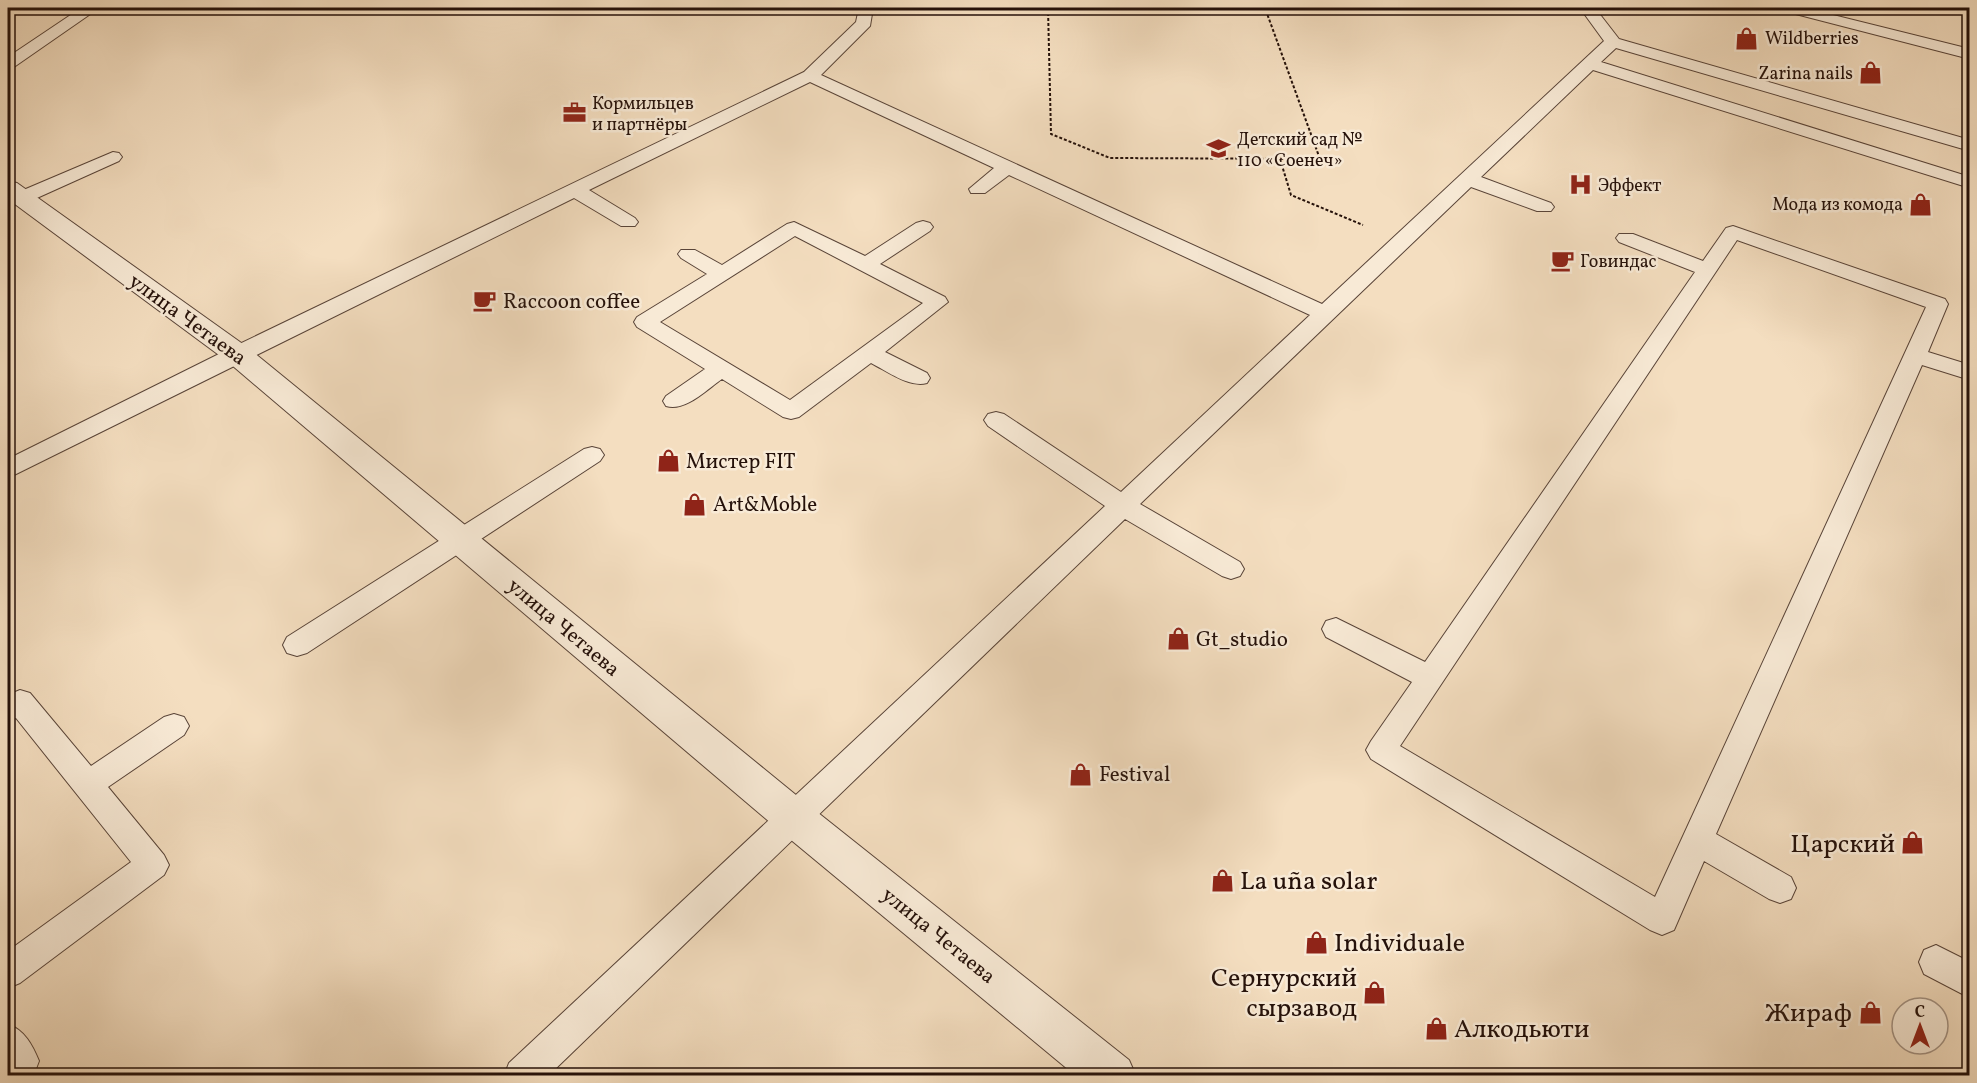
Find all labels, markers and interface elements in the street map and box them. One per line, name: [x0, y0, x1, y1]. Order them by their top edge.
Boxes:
shop icon: Wildberries: [1734, 25, 1760, 51]
place label: Wildberries: [1765, 27, 1859, 52]
shop icon: Zarina nails: [1858, 60, 1884, 86]
place label: Zarina nails: [1758, 62, 1853, 87]
place label: Кормильцев и партнёры: [592, 92, 694, 138]
office icon: Кормильцев и партнёры: [561, 100, 587, 126]
place label: Детский сад № 110 «Соенеч»: [1237, 128, 1362, 174]
school or university icon: Детский сад № 110 «Соенеч»: [1206, 136, 1232, 162]
hospital icon: Эффект: [1567, 172, 1593, 198]
place label: Эффект: [1598, 174, 1661, 199]
shop icon: Мода из комода: [1908, 191, 1934, 217]
place label: Мода из комода: [1772, 193, 1903, 218]
cafe icon: Говиндас: [1549, 248, 1575, 274]
place label: Говиндас: [1580, 250, 1657, 275]
street label: улица Четаева: [122, 268, 252, 373]
cafe icon: Raccoon coffee: [472, 288, 498, 314]
place label: Raccoon coffee: [503, 288, 640, 317]
shop icon: Мистер FIT: [655, 448, 681, 474]
place label: Мистер FIT: [686, 448, 796, 477]
shop icon: Art&Moble: [682, 491, 708, 517]
place label: Art&Moble: [713, 491, 817, 520]
street label: улица Четаева: [500, 572, 626, 684]
shop icon: Gt_studio: [1165, 626, 1191, 652]
place label: Gt_studio: [1196, 626, 1288, 655]
shop icon: Festival: [1068, 761, 1094, 787]
place label: Festival: [1099, 761, 1170, 790]
place label: Царский: [1790, 827, 1895, 863]
shop icon: Царский: [1900, 830, 1926, 856]
place label: La uña solar: [1240, 864, 1377, 900]
shop icon: La uña solar: [1209, 867, 1235, 893]
street label: улица Четаева: [875, 881, 1001, 991]
place label: Individuale: [1334, 926, 1465, 962]
shop icon: Individuale: [1303, 929, 1329, 955]
place label: Сернурский сырзавод: [1211, 961, 1357, 1027]
shop icon: Сернурский сырзавод: [1362, 979, 1388, 1005]
place label: Жираф: [1765, 996, 1852, 1032]
north arrow: [1890, 996, 1950, 1056]
shop icon: Жираф: [1857, 999, 1883, 1025]
text: С: [1915, 1002, 1925, 1024]
place label: Алкодьюти: [1454, 1012, 1590, 1048]
shop icon: Алкодьюти: [1423, 1015, 1449, 1041]

